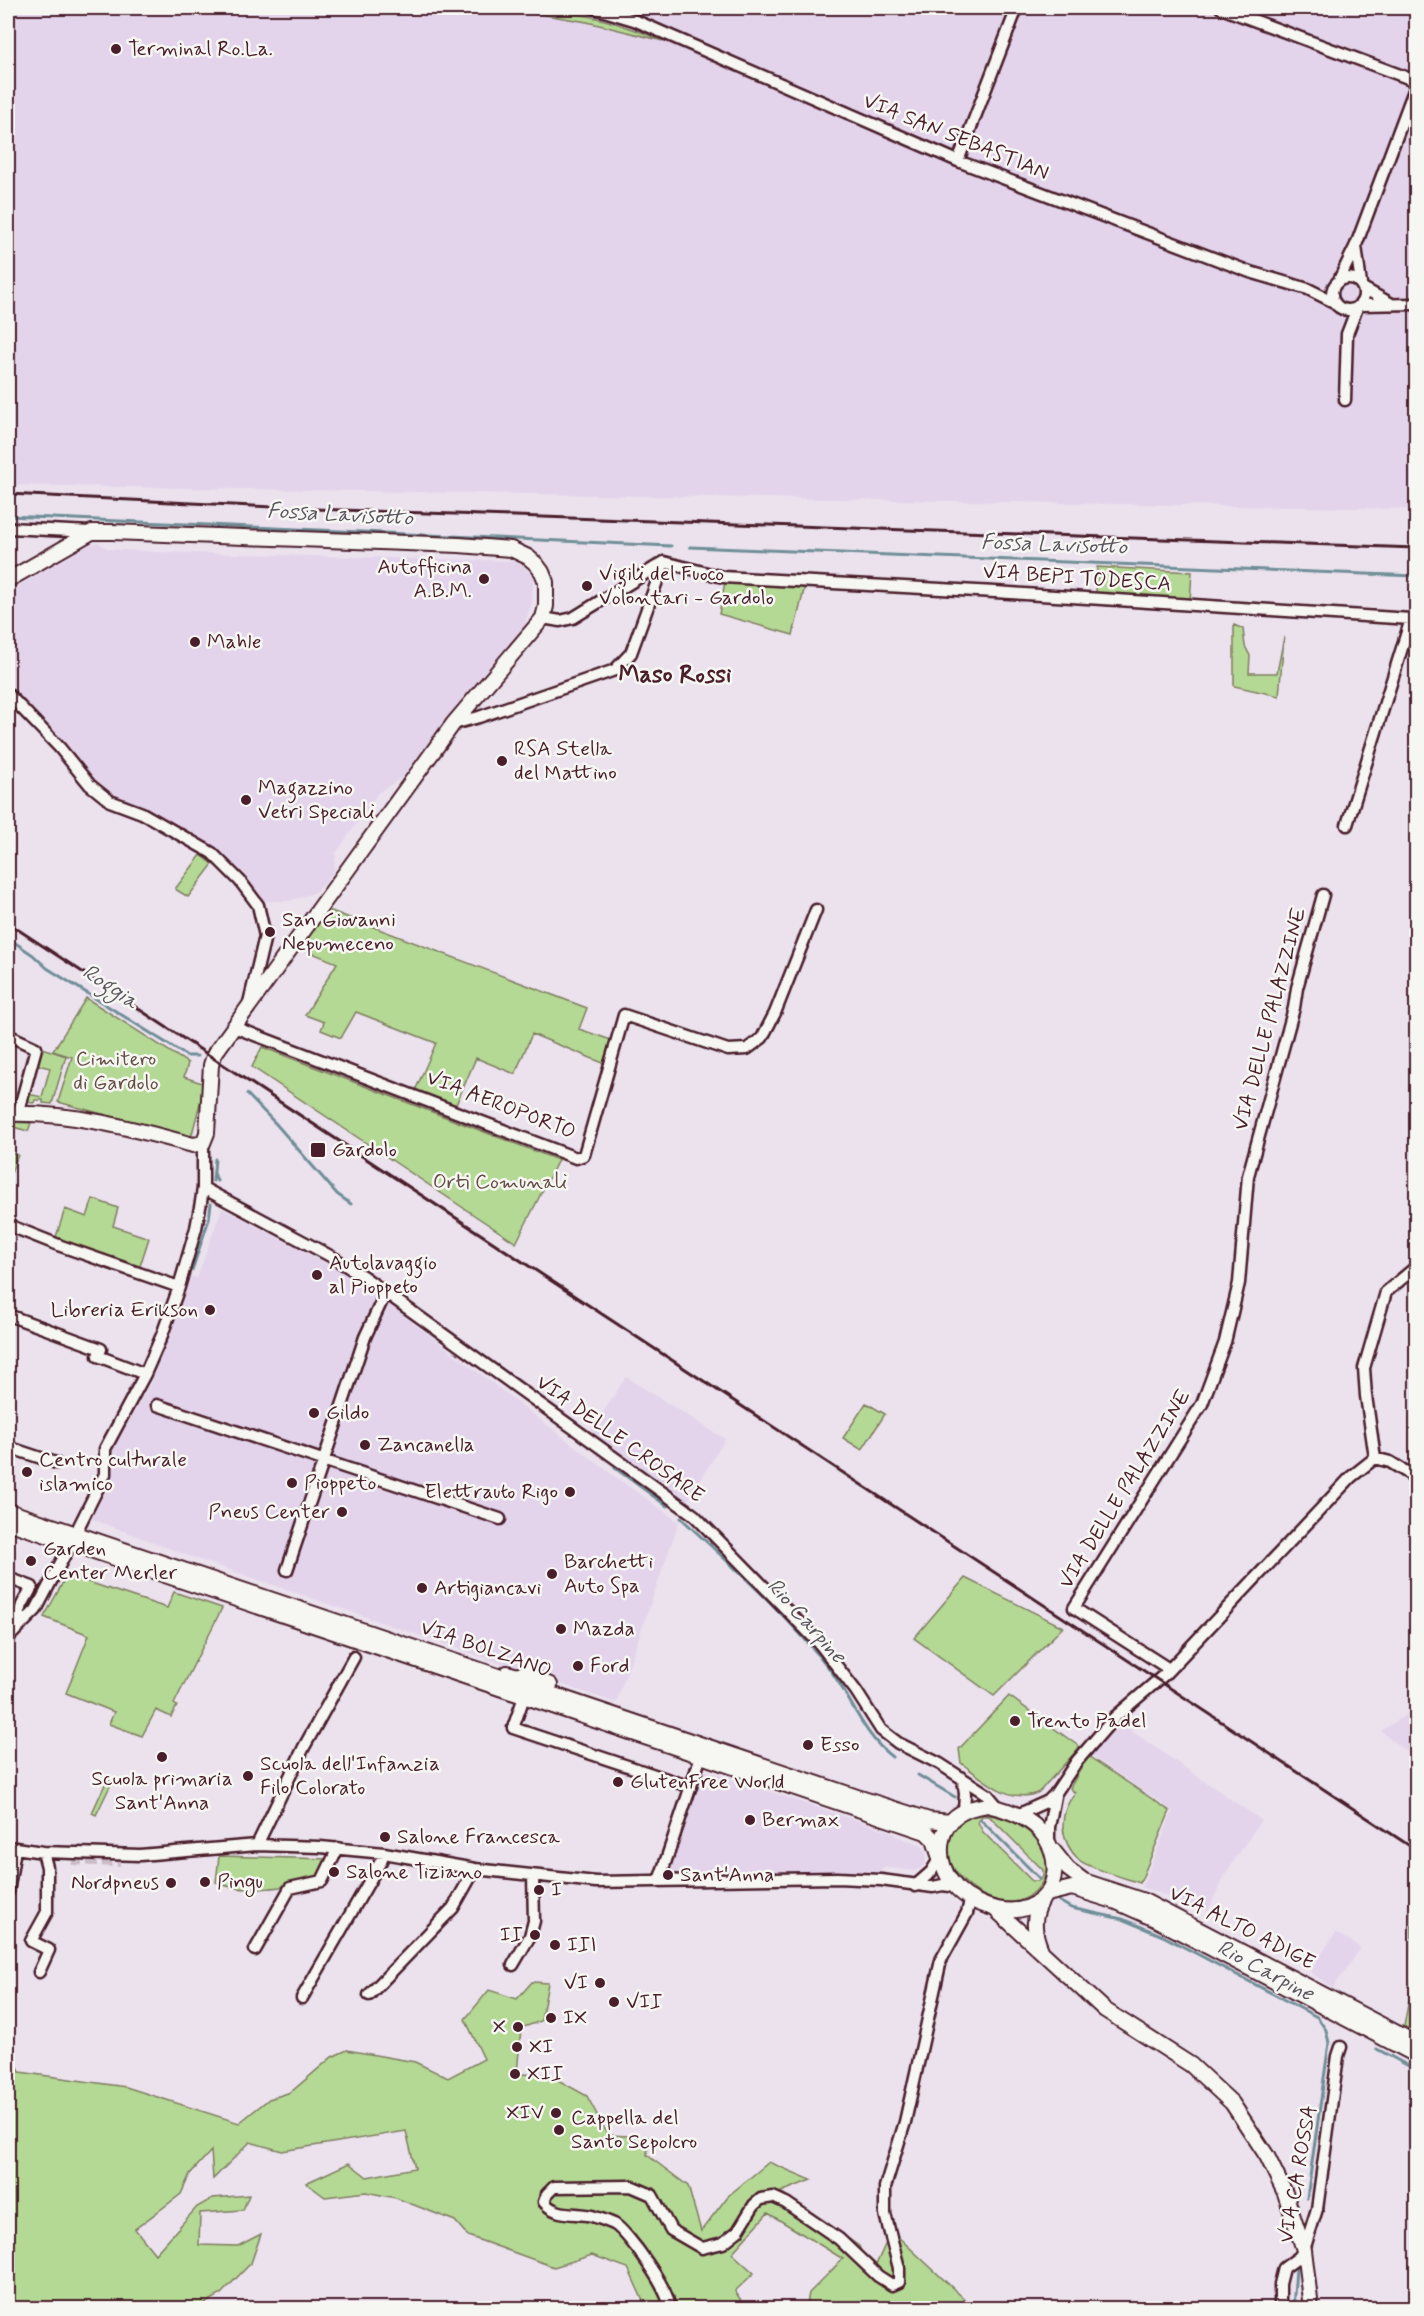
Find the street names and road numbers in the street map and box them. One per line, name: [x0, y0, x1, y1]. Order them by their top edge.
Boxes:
street label: VIA SAN SEBASTIAN: [859, 87, 1053, 187]
street label: VIA BEPI TODESCA: [982, 557, 1172, 599]
street label: VIA DELLE PALAZZINE: [1227, 904, 1313, 1134]
street label: VIA AEROPORTO: [422, 1064, 580, 1146]
street label: VIA DELLE CROSARE: [530, 1368, 710, 1510]
street label: VIA DELLE PALAZZINE: [1052, 1384, 1198, 1594]
street label: VIA BOLZANO: [417, 1613, 555, 1685]
street label: VIA ALTO ADIGE: [1164, 1879, 1320, 1977]
street label: VIA CA ROSSA: [1272, 2103, 1324, 2245]

